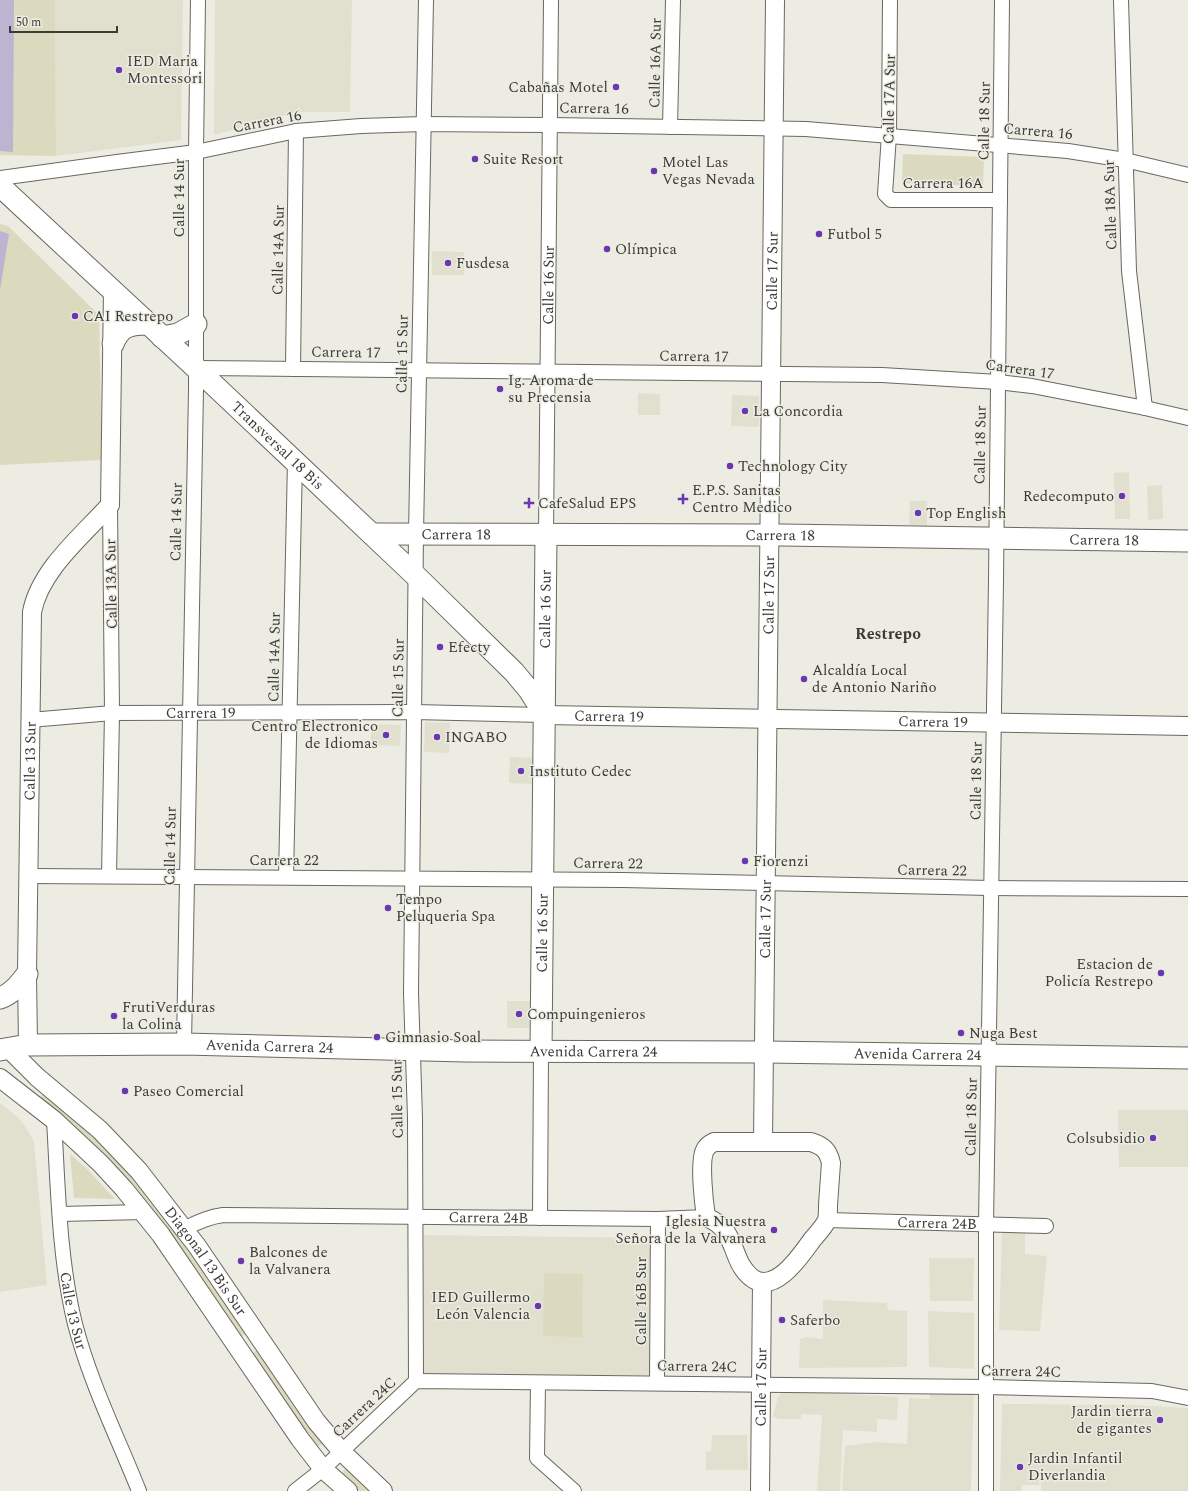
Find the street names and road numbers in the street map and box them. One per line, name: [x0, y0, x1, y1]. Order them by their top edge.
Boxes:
street label: Calle 16A Sur: [643, 18, 668, 108]
street label: Calle 17A Sur: [877, 54, 902, 144]
street label: Calle 18 Sur: [972, 81, 997, 161]
street label: Carrera 16: [559, 96, 629, 121]
street label: Carrera 16: [231, 103, 304, 139]
street label: Carrera 16: [1002, 117, 1074, 146]
street label: Calle 14 Sur: [168, 158, 191, 238]
street label: Calle 18A Sur: [1097, 159, 1124, 251]
street label: Carrera 16A: [903, 172, 983, 195]
street label: Calle 14A Sur: [266, 205, 291, 295]
street label: Calle 17 Sur: [761, 231, 785, 311]
street label: Calle 16 Sur: [537, 245, 561, 325]
street label: Calle 15 Sur: [390, 314, 415, 394]
street label: Carrera 17: [311, 340, 381, 365]
street label: Carrera 17: [659, 344, 729, 369]
street label: Carrera 17: [984, 353, 1056, 386]
street label: Transversal 18 Bis: [226, 396, 329, 495]
street label: Calle 18 Sur: [968, 405, 993, 485]
street label: Calle 14 Sur: [164, 482, 189, 562]
street label: Carrera 18: [421, 523, 491, 546]
street label: Carrera 18: [745, 524, 815, 547]
street label: Carrera 18: [1069, 528, 1139, 552]
street label: Calle 13A Sur: [99, 539, 124, 629]
street label: Calle 17 Sur: [757, 555, 781, 635]
street label: Calle 16 Sur: [534, 569, 558, 649]
street label: Calle 14A Sur: [262, 612, 287, 702]
street label: Calle 15 Sur: [386, 638, 411, 718]
street label: Carrera 19: [166, 702, 236, 725]
street label: Carrera 19: [574, 705, 644, 729]
street label: Carrera 19: [898, 710, 968, 734]
street label: Calle 13 Sur: [18, 721, 42, 801]
street label: Calle 18 Sur: [964, 741, 989, 821]
street label: Calle 14 Sur: [158, 806, 183, 886]
street label: Carrera 22: [249, 849, 319, 872]
street label: Carrera 22: [573, 851, 643, 876]
street label: Carrera 22: [897, 858, 967, 883]
street label: Calle 17 Sur: [754, 879, 778, 959]
street label: Calle 16 Sur: [531, 893, 555, 973]
street label: Avenida Carrera 24: [205, 1034, 334, 1060]
street label: Avenida Carrera 24: [530, 1040, 658, 1064]
street label: Avenida Carrera 24: [853, 1042, 982, 1067]
street label: Calle 15 Sur: [385, 1059, 410, 1139]
street label: Calle 18 Sur: [959, 1077, 984, 1157]
street label: Diagonal 13 Bis Sur: [158, 1202, 252, 1321]
street label: Carrera 24B: [448, 1206, 528, 1230]
street label: Carrera 24B: [897, 1211, 977, 1236]
street label: Calle 16B Sur: [630, 1256, 653, 1345]
street label: Calle 13 Sur: [53, 1270, 93, 1353]
street label: Calle 17 Sur: [750, 1347, 773, 1427]
street label: Carrera 24C: [657, 1354, 737, 1379]
street label: Carrera 24C: [981, 1359, 1061, 1384]
street label: Carrera 24C: [327, 1372, 402, 1443]

